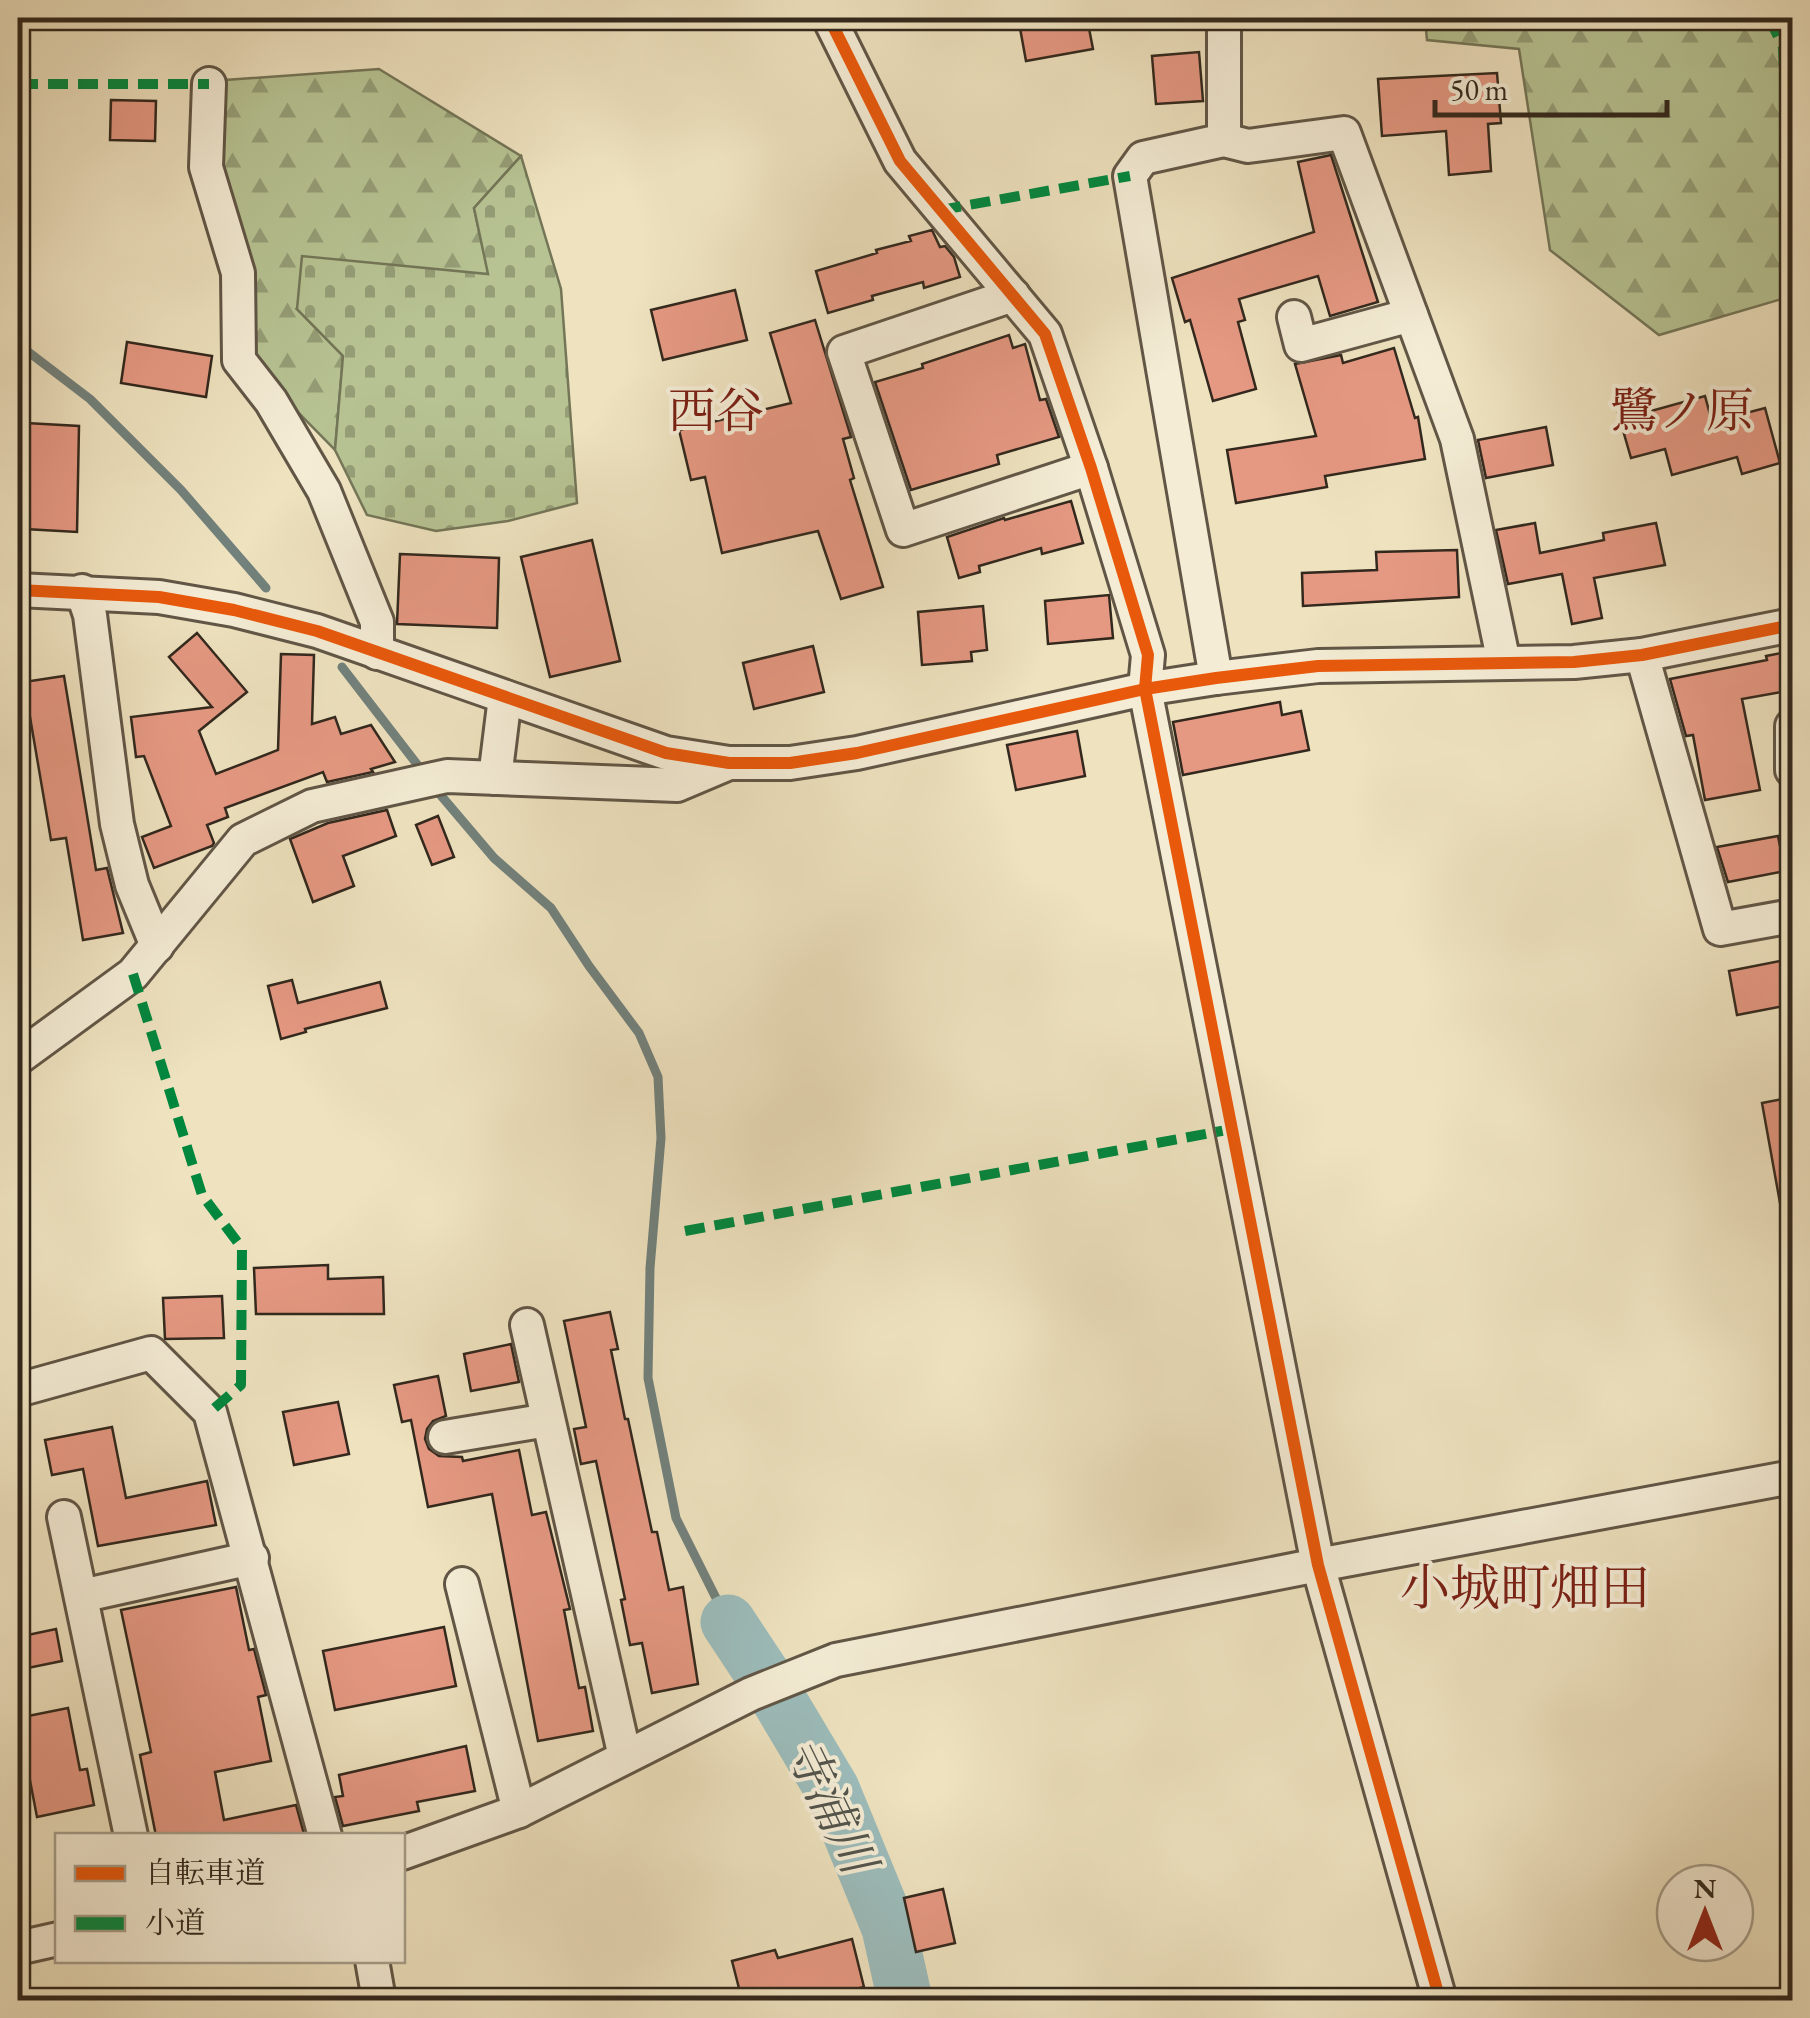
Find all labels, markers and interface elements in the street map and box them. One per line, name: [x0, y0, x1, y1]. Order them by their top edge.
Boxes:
scale bar: [1435, 55, 1668, 117]
text: 50 m: [1450, 70, 1508, 109]
district label: 西谷: [668, 379, 764, 441]
district label: 鷺ノ原: [1610, 379, 1754, 441]
district label: 小城町畑田: [1400, 1555, 1650, 1620]
water label: 寺浦川: [772, 1727, 893, 1888]
legend: [55, 1833, 405, 1963]
text: 自転車道: [145, 1853, 265, 1892]
north arrow: [1655, 1863, 1755, 1963]
text: N: [1694, 1870, 1717, 1906]
text: 小道: [145, 1903, 205, 1942]

